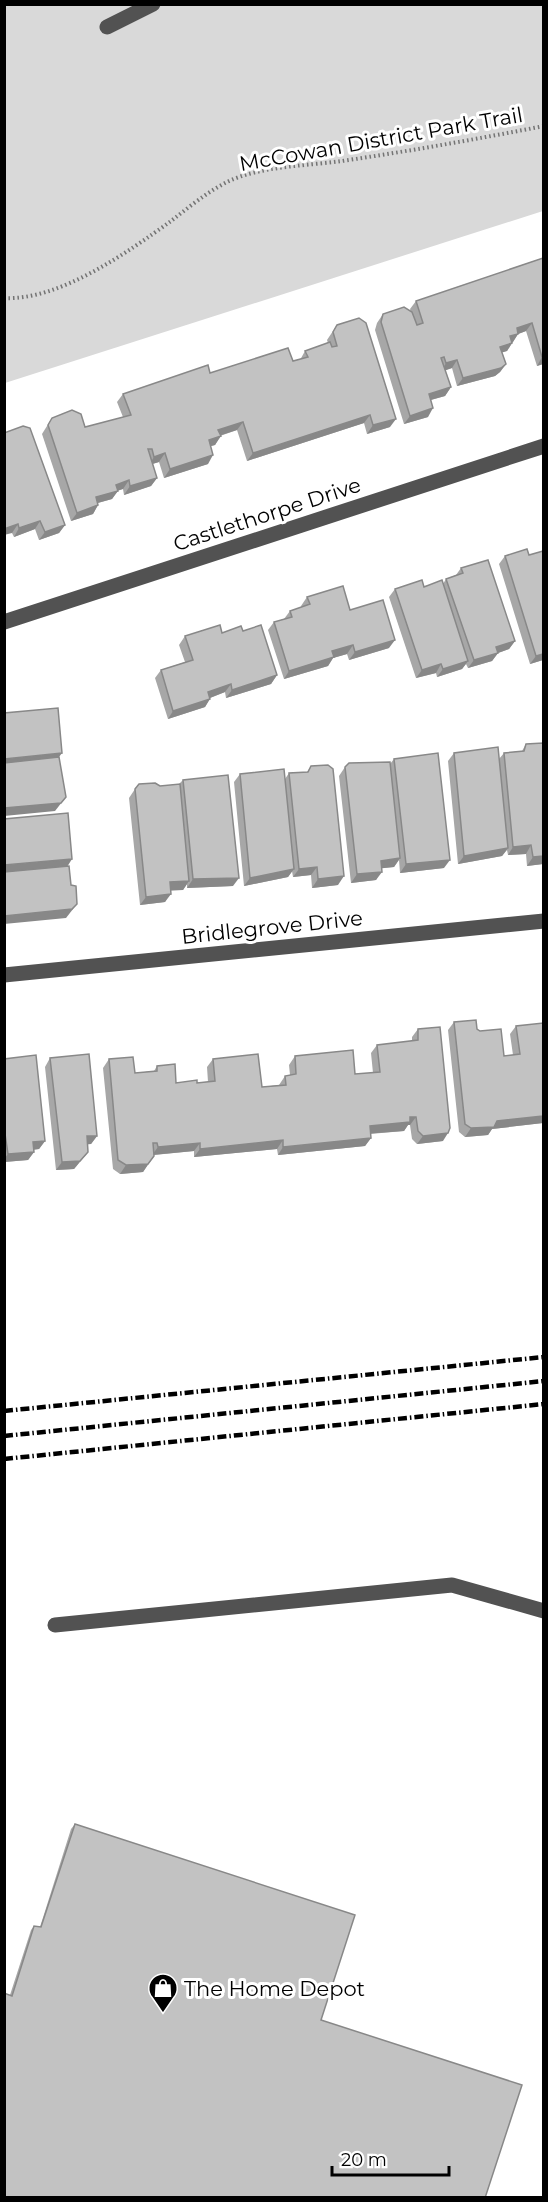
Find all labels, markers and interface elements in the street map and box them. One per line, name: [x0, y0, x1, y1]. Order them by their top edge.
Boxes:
street label: McCowan District Park Trail: [237, 102, 525, 176]
street label: Castlethorpe Drive: [170, 472, 364, 556]
street label: Bridlegrove Drive: [180, 905, 364, 949]
shop icon: The Home Depot: [147, 1972, 179, 2014]
place label: The Home Depot: [184, 1976, 365, 2001]
scale bar: [332, 2139, 449, 2177]
text: 20 m: [341, 2149, 387, 2171]

